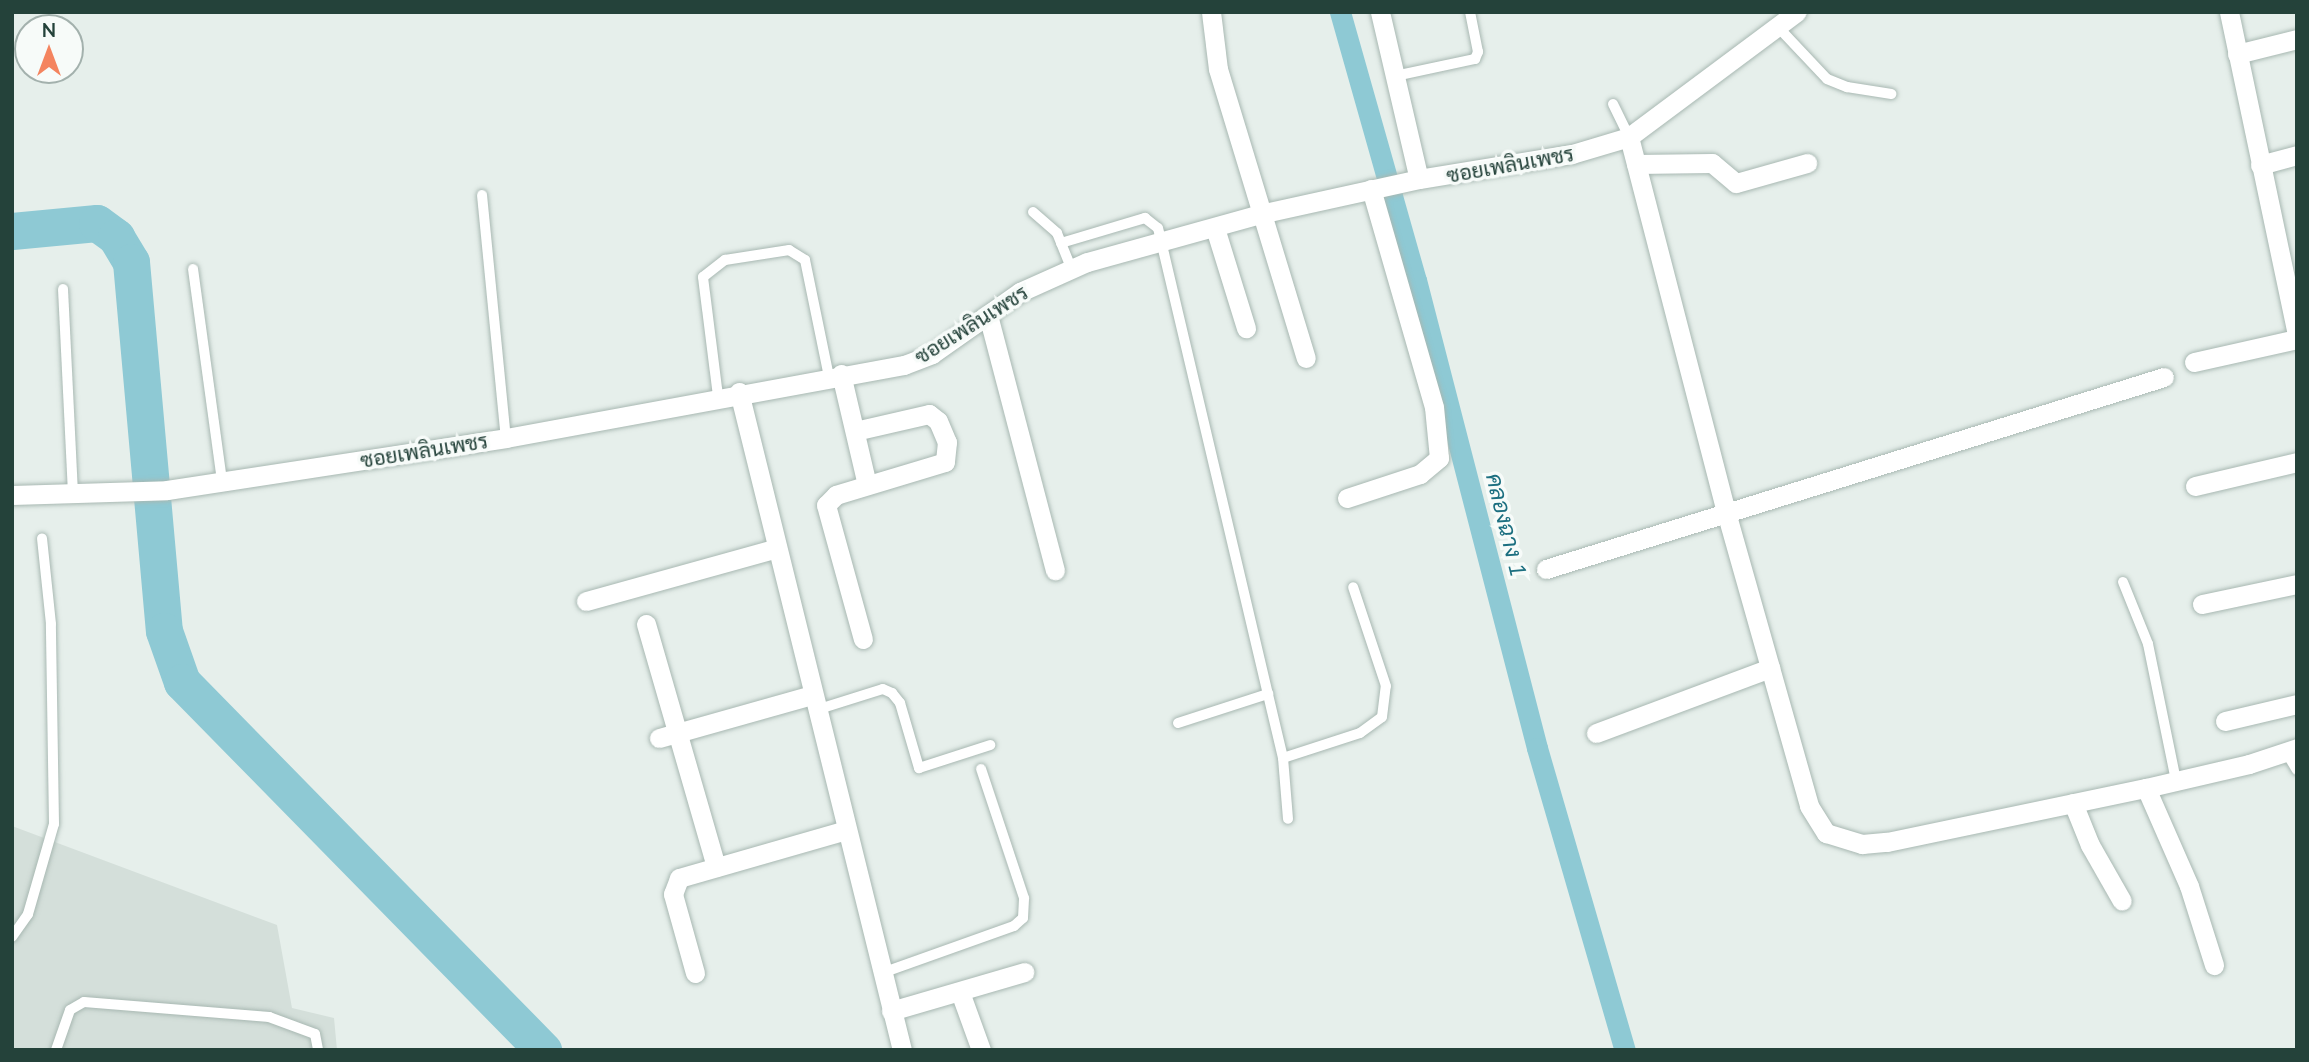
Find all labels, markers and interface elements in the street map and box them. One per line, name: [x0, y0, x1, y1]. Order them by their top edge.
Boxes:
north arrow: [14, 14, 84, 84]
text: N: [42, 18, 56, 42]
street label: ซอยเพลินเพชร: [1444, 140, 1576, 188]
street label: ซอยเพลินเพชร: [910, 279, 1032, 369]
street label: ซอยเพลินเพชร: [358, 427, 490, 473]
water label: คลองฉาง 1: [1480, 470, 1532, 580]

